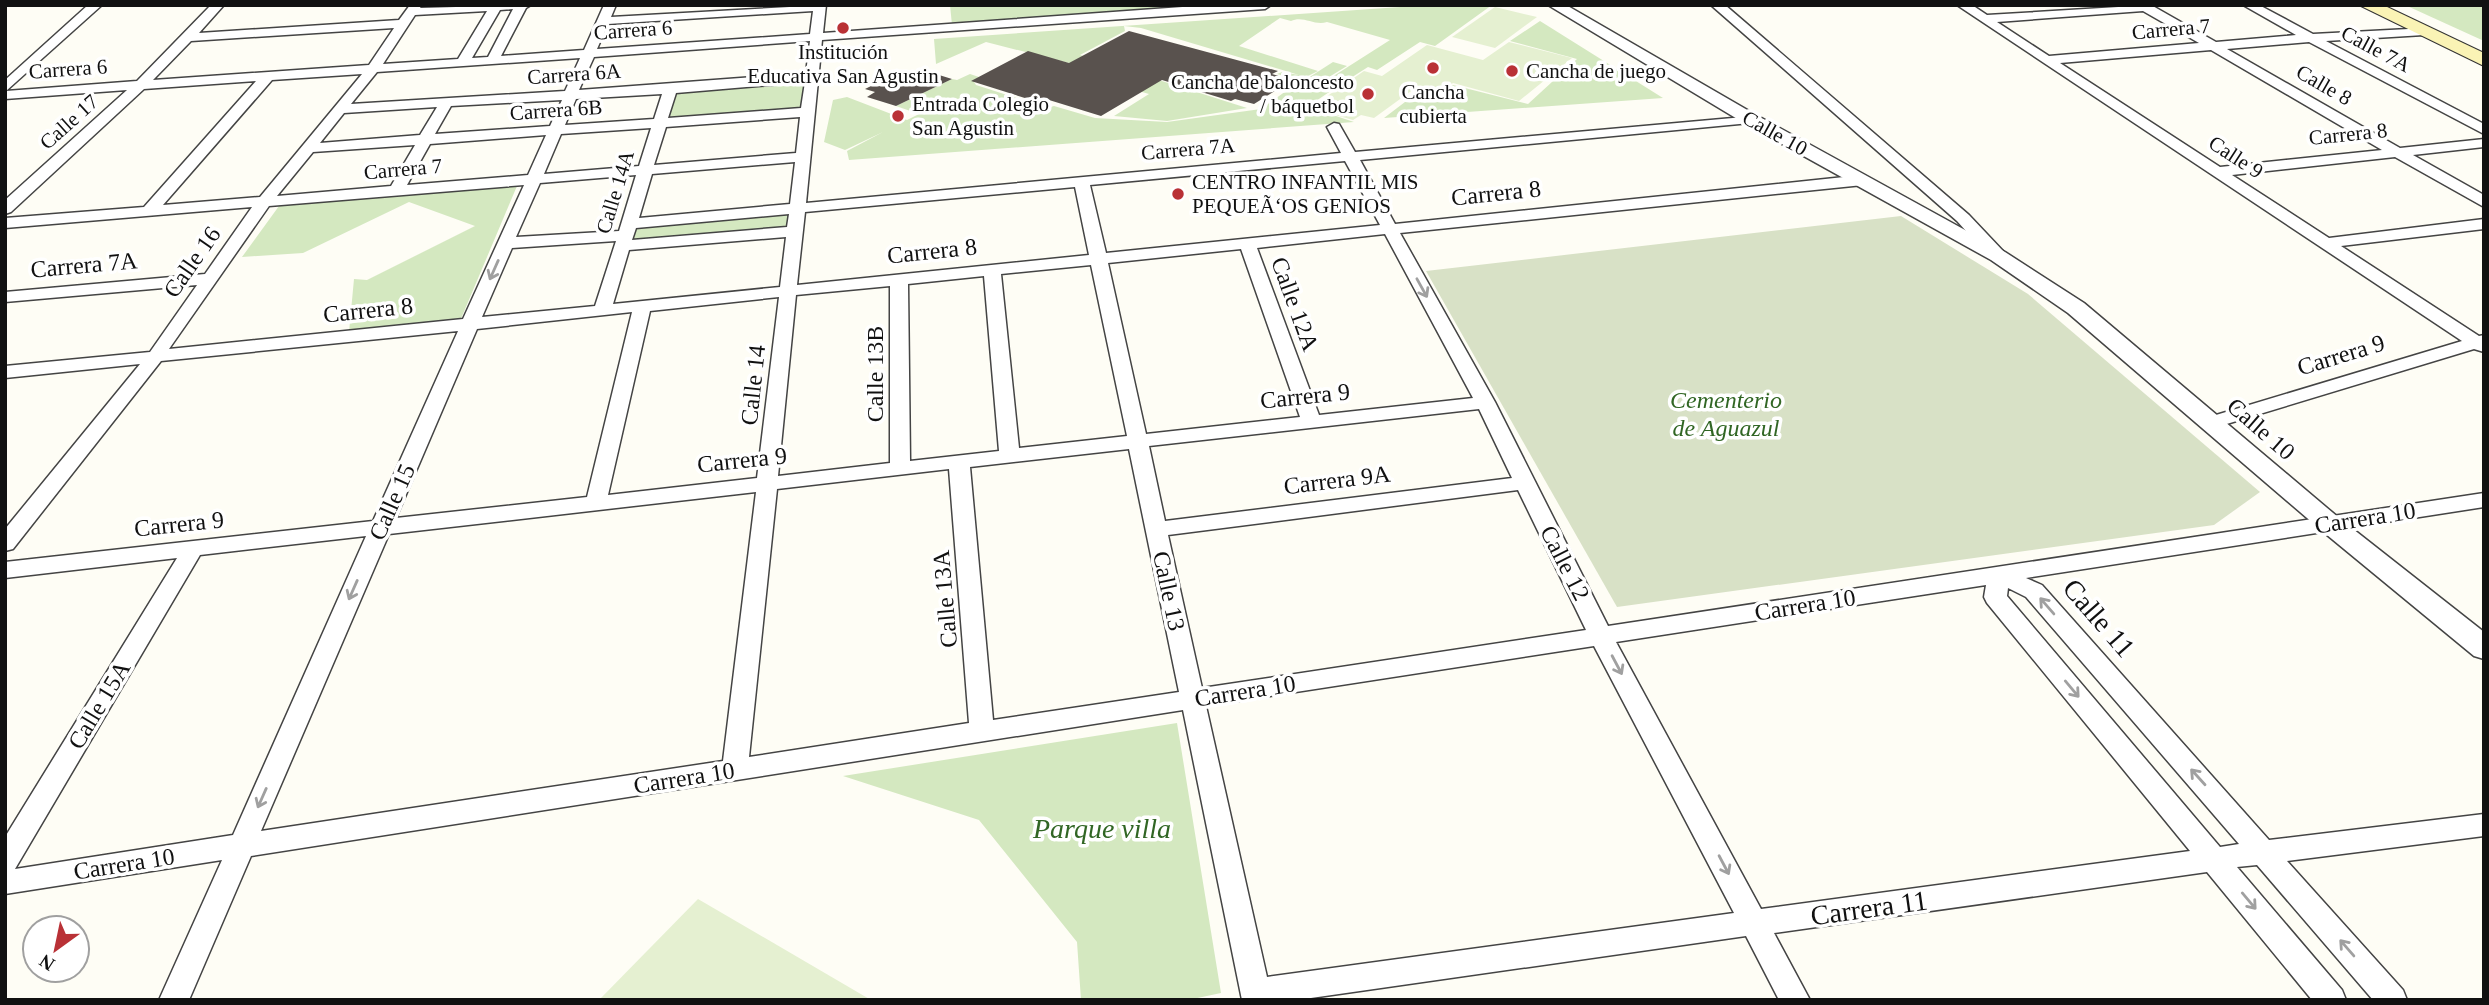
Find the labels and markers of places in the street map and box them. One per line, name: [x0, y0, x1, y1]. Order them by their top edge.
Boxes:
marker: Institución Educativa San Agustin: [835, 20, 851, 36]
place label: Institución Educativa San Agustin: [747, 40, 939, 88]
place label: Cancha de juego: [1526, 59, 1666, 83]
marker: Cancha cubierta: [1425, 60, 1441, 76]
marker: Cancha de juego: [1504, 63, 1520, 79]
place label: Cancha de baloncesto / báquetbol: [1171, 70, 1354, 118]
place label: Cancha cubierta: [1399, 80, 1467, 128]
marker: Cancha de baloncesto / báquetbol: [1360, 86, 1376, 102]
place label: Entrada Colegio San Agustin: [912, 92, 1049, 140]
marker: Entrada Colegio San Agustin: [890, 108, 906, 124]
place label: CENTRO INFANTIL MIS PEQUEÃ‘OS GENIOS: [1192, 170, 1418, 218]
marker: CENTRO INFANTIL MIS PEQUEÃ‘OS GENIOS: [1170, 186, 1186, 202]

